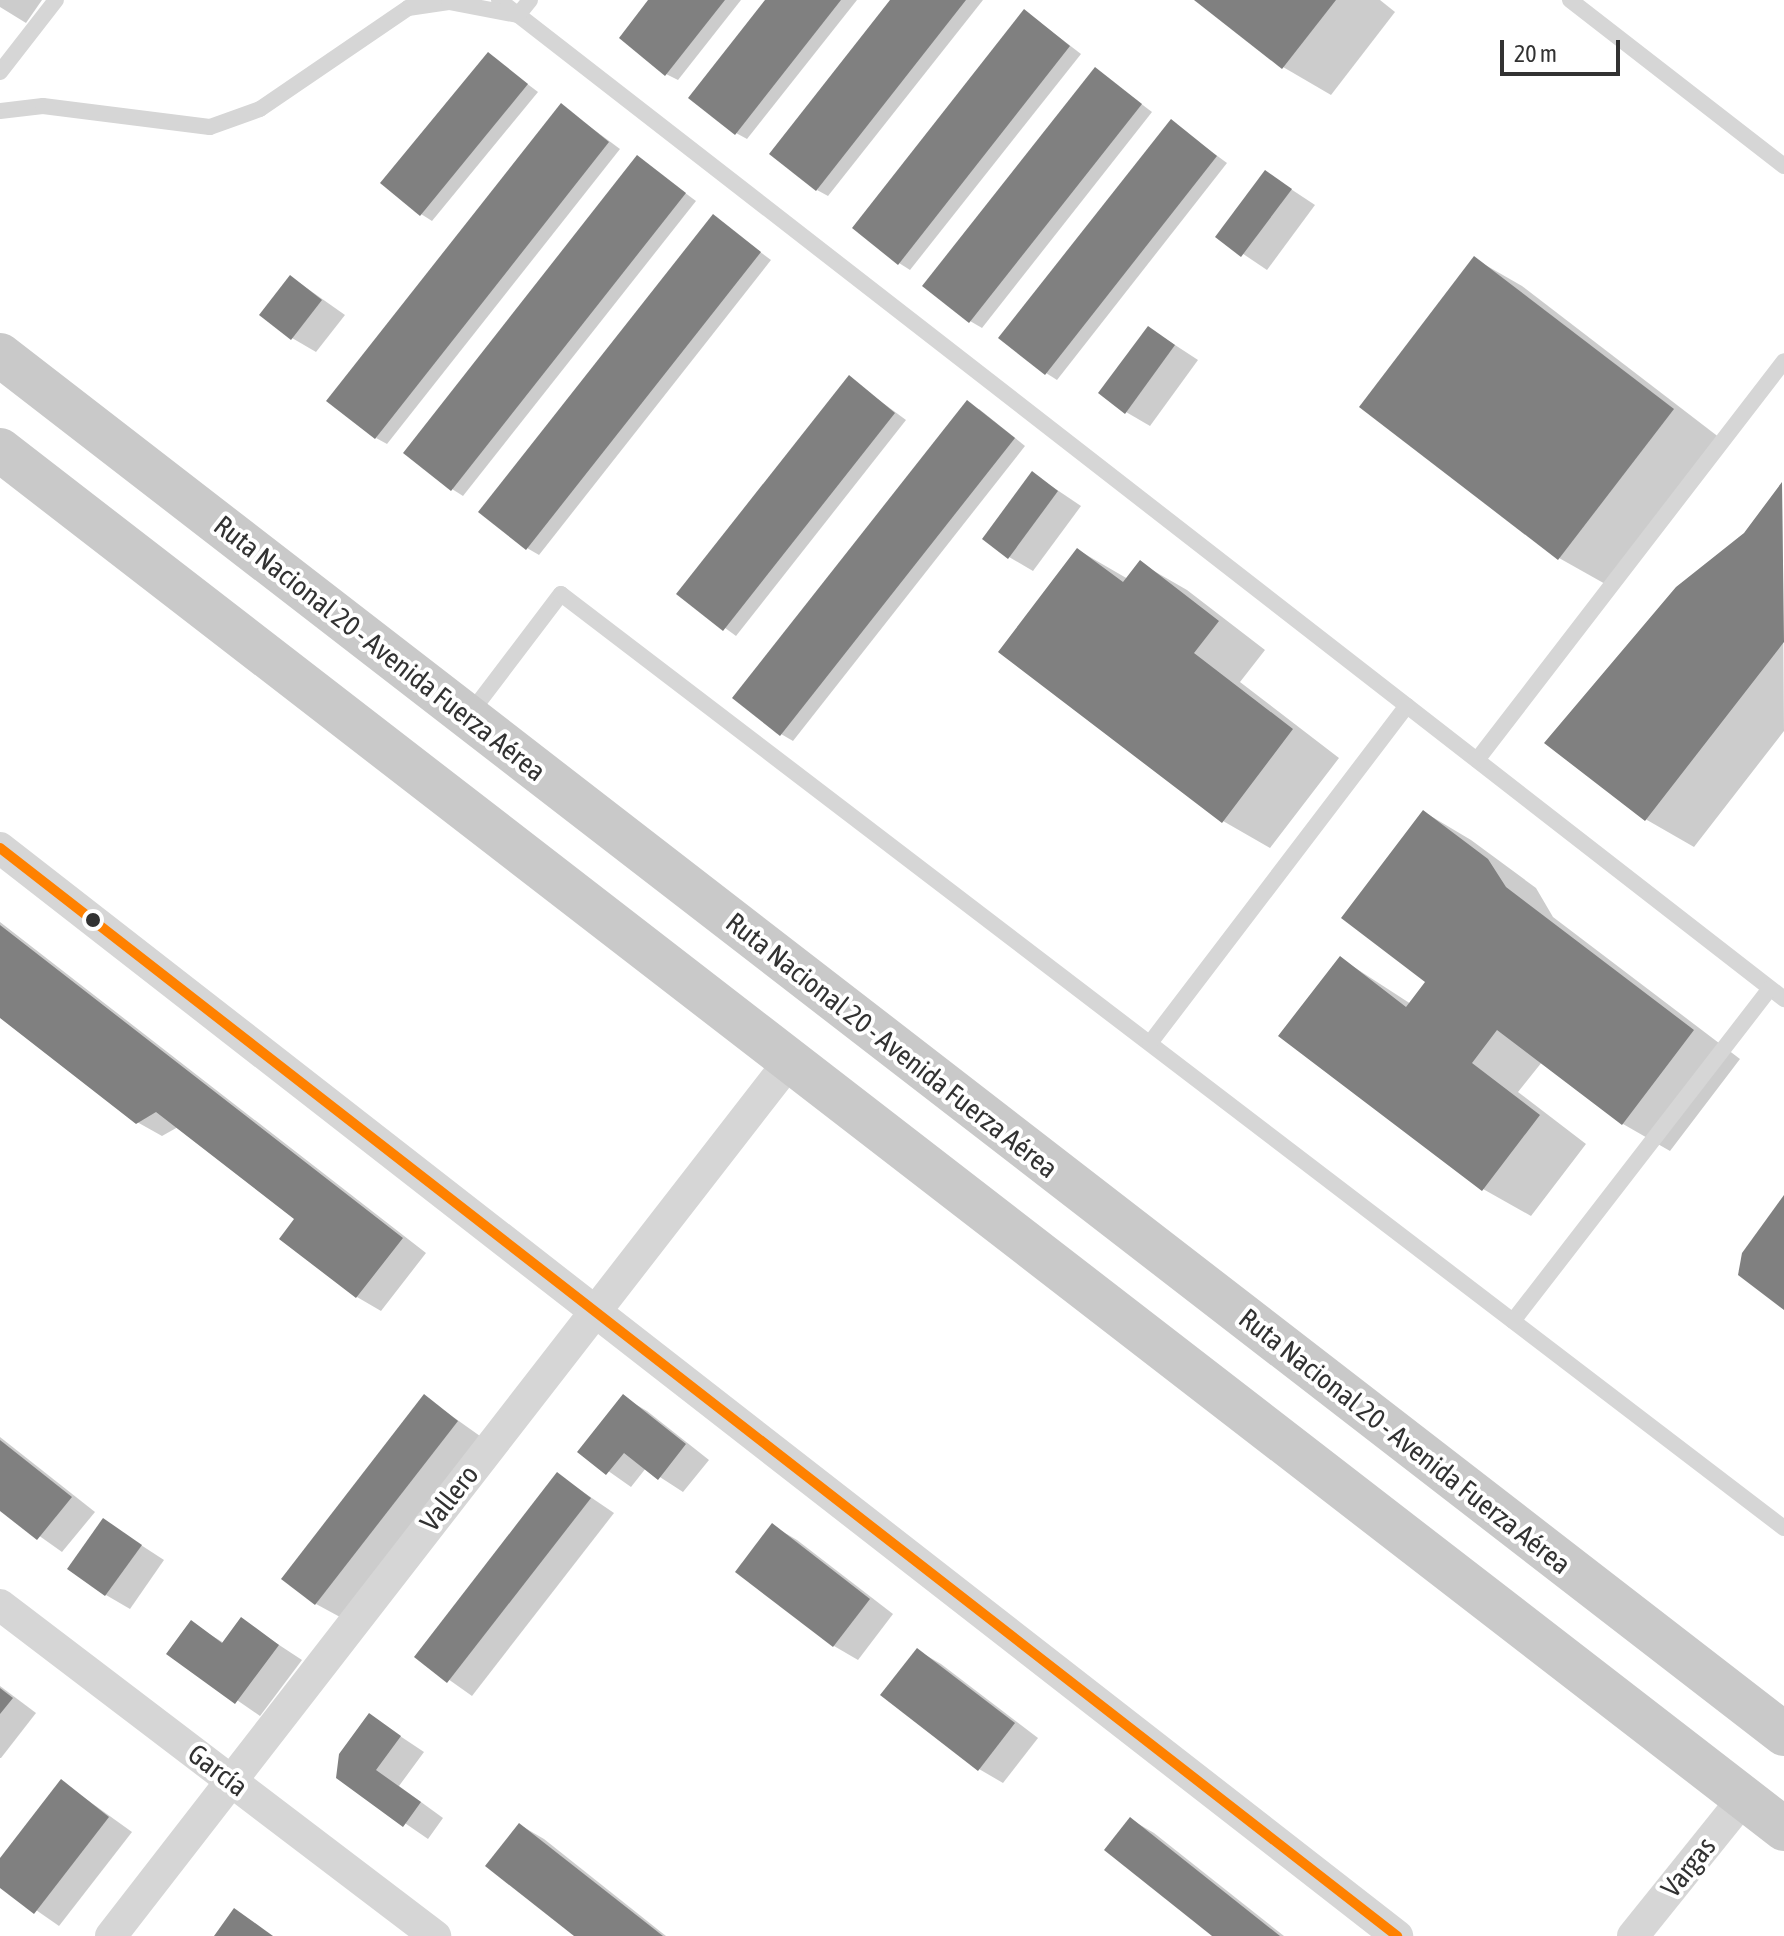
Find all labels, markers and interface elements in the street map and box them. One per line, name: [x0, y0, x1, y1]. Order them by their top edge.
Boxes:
scale bar: [1504, 24, 1624, 74]
text: 20 m: [1514, 40, 1557, 67]
street label: Ruta Nacional 20 - Avenida Fuerza Aérea: [208, 508, 552, 788]
street label: Ruta Nacional 20 - Avenida Fuerza Aérea: [720, 905, 1064, 1185]
unlabelled marker: [85, 912, 101, 928]
street label: Ruta Nacional 20 - Avenida Fuerza Aérea: [1233, 1301, 1577, 1581]
street label: Vallero: [413, 1458, 485, 1538]
street label: García: [182, 1737, 254, 1803]
street label: Vargas: [1654, 1830, 1722, 1904]

